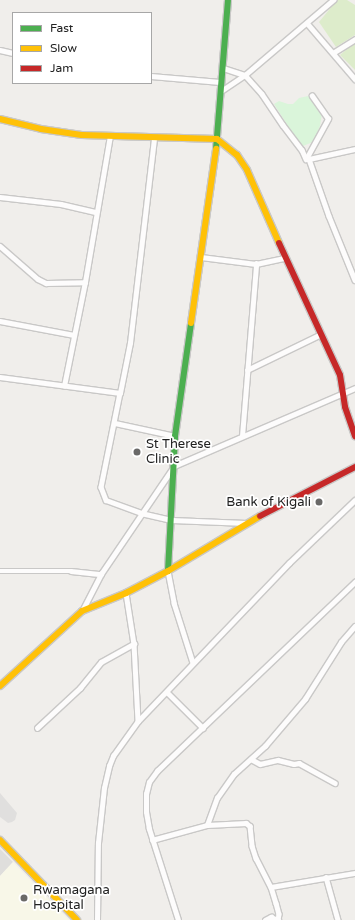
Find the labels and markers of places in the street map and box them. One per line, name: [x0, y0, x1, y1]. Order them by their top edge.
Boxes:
place label: St Therese Clinic: [146, 437, 211, 468]
marker: St Therese Clinic: [131, 446, 143, 458]
place label: Bank of Kigali: [226, 494, 311, 510]
marker: Bank of Kigali: [314, 497, 324, 507]
place label: Rwamagana Hospital: [33, 883, 110, 914]
marker: Rwamagana Hospital: [18, 892, 30, 904]

